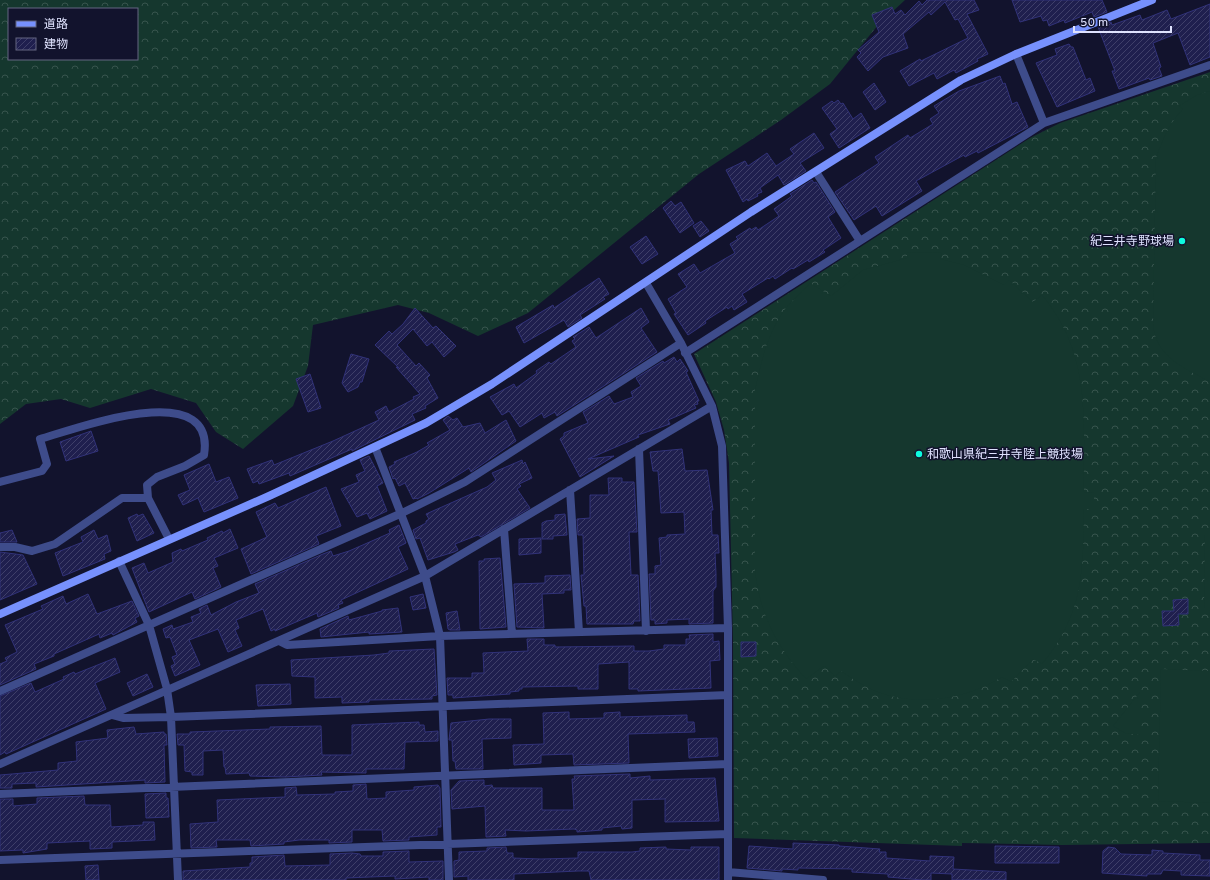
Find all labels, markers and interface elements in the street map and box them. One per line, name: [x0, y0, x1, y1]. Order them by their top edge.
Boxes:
legend: [8, 8, 138, 60]
scale bar: [1074, 8, 1171, 34]
text: 50 m: [1080, 15, 1108, 31]
text: 道路: [44, 17, 68, 33]
text: 建物: [44, 37, 68, 53]
place label: 紀三井寺野球場: [1090, 234, 1174, 250]
marker: 紀三井寺野球場: [1177, 236, 1187, 246]
place label: 和歌山県紀三井寺陸上競技場: [927, 447, 1083, 463]
marker: 和歌山県紀三井寺陸上競技場: [914, 449, 924, 459]

